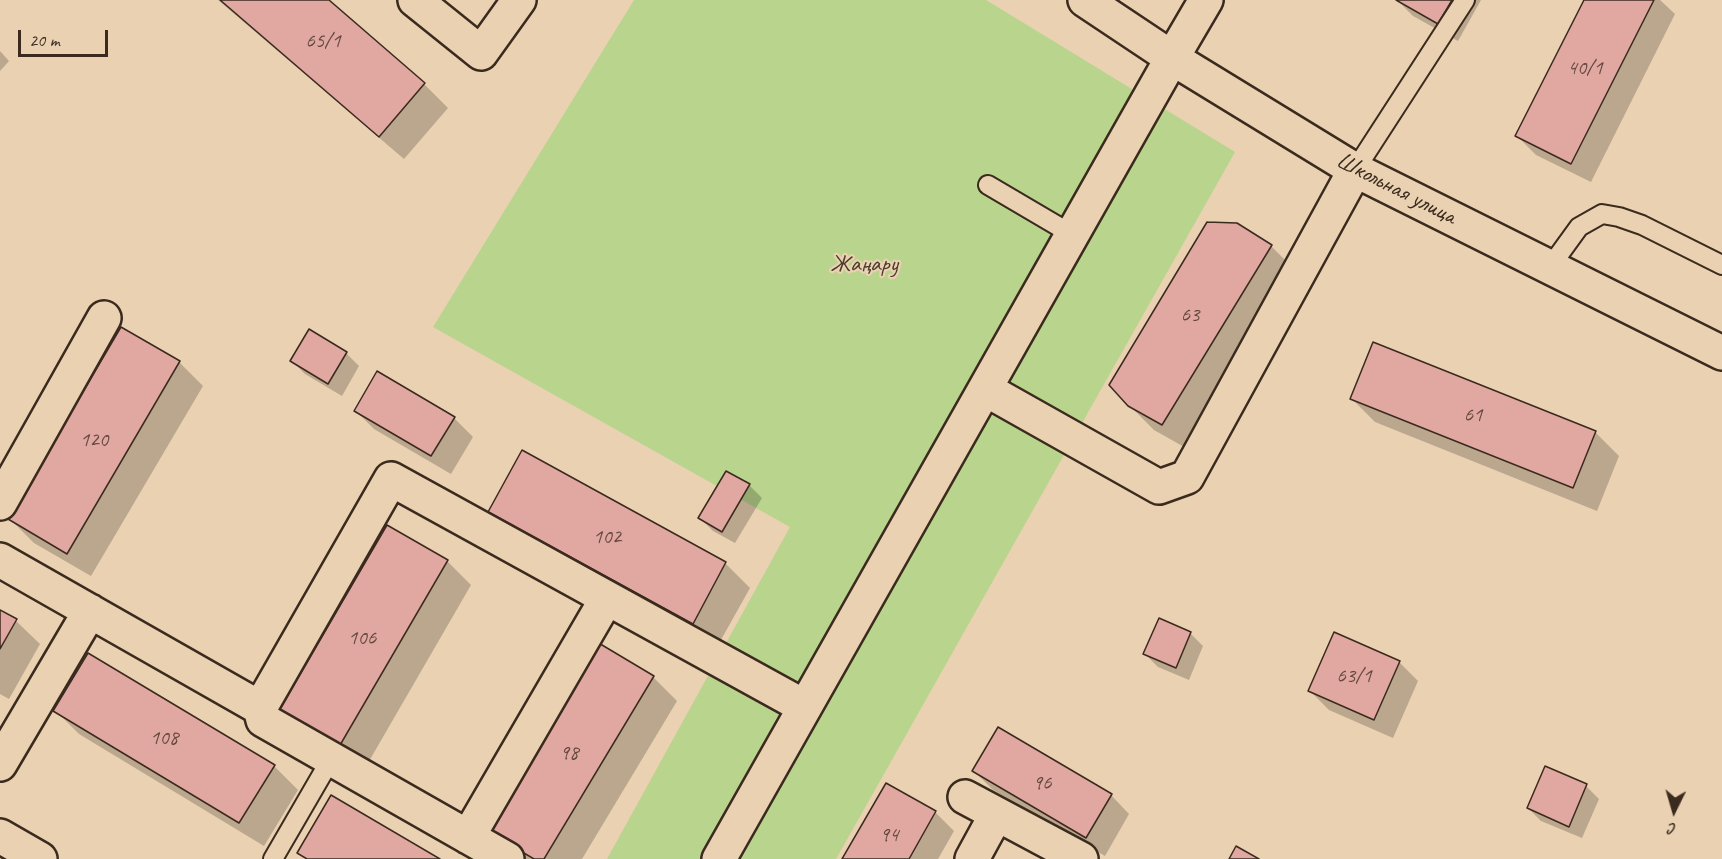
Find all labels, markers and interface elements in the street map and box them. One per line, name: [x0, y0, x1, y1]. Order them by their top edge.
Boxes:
scale bar: [21, 18, 111, 56]
house number: 65/1: [305, 28, 341, 54]
text: 20 m: [29, 29, 60, 51]
house number: 40/1: [1567, 55, 1603, 81]
street label: Школьная улица: [1331, 147, 1461, 231]
park label: Жаңару: [830, 251, 898, 279]
house number: 63: [1181, 302, 1199, 328]
house number: 61: [1464, 402, 1482, 428]
house number: 120: [80, 427, 108, 453]
house number: 102: [593, 524, 621, 550]
house number: 106: [348, 625, 376, 651]
house number: 63/1: [1336, 663, 1372, 689]
house number: 108: [150, 725, 178, 751]
house number: 98: [560, 740, 578, 766]
house number: 96: [1033, 770, 1051, 796]
north arrow: [1644, 781, 1704, 841]
text: С: [1668, 819, 1677, 839]
house number: 94: [880, 822, 898, 848]

